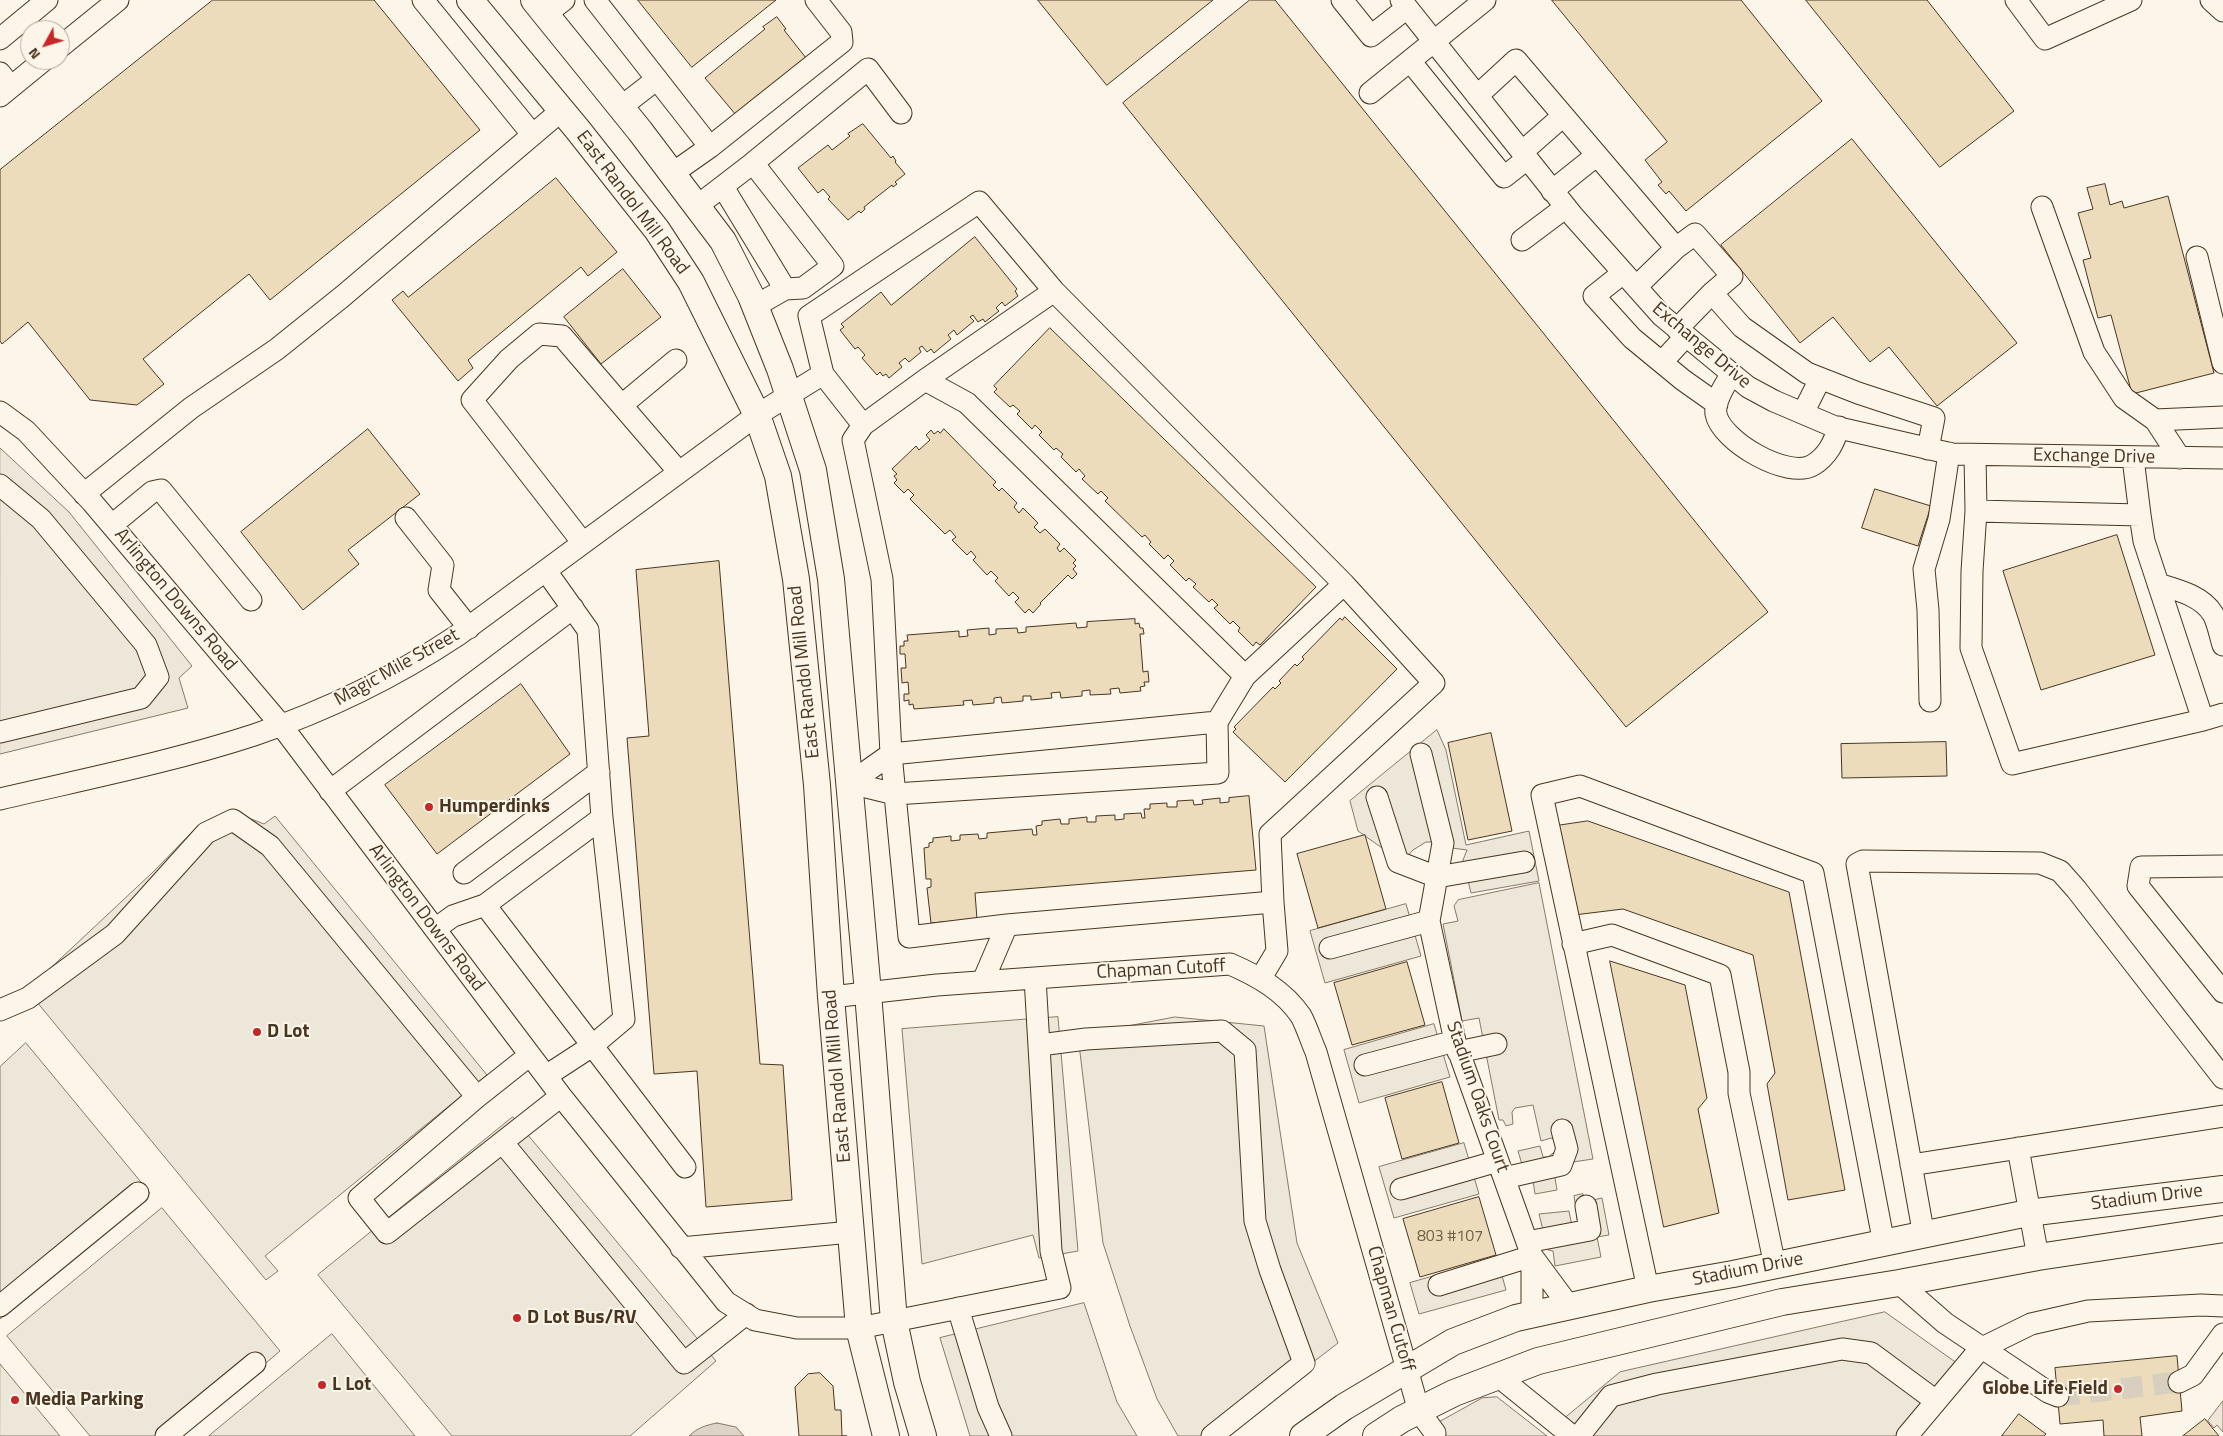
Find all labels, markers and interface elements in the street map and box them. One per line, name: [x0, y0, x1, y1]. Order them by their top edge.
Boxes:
north arrow: [20, 20, 70, 70]
text: N: [23, 44, 45, 65]
street label: East Randol Mill Road: [571, 127, 693, 279]
street label: Exchange Drive: [1647, 298, 1755, 394]
street label: Exchange Drive: [2033, 445, 2155, 469]
street label: Arlington Downs Road: [109, 524, 241, 676]
street label: East Randol Mill Road: [785, 584, 825, 760]
street label: Magic Mile Street: [331, 624, 463, 712]
place label: Humperdinks: [439, 796, 550, 818]
marker: Humperdinks: [423, 801, 435, 813]
street label: Arlington Downs Road: [363, 840, 489, 996]
street label: Chapman Cutoff: [1096, 955, 1226, 985]
street label: East Randol Mill Road: [819, 988, 857, 1164]
street label: Stadium Oaks Court: [1440, 1018, 1514, 1176]
place label: D Lot: [267, 1021, 309, 1043]
marker: D Lot: [251, 1026, 263, 1038]
street label: Stadium Drive: [2090, 1180, 2204, 1216]
house number: 803 #107: [1417, 1227, 1483, 1247]
street label: Chapman Cutoff: [1361, 1244, 1419, 1374]
street label: Stadium Drive: [1691, 1248, 1805, 1292]
place label: D Lot Bus/RV: [527, 1307, 636, 1329]
marker: D Lot Bus/RV: [511, 1312, 523, 1324]
place label: L Lot: [332, 1374, 371, 1396]
place label: Globe Life Field: [1982, 1378, 2108, 1400]
marker: L Lot: [316, 1379, 328, 1391]
marker: Globe Life Field: [2112, 1383, 2124, 1395]
place label: Media Parking: [25, 1389, 143, 1411]
marker: Media Parking: [9, 1394, 21, 1406]

